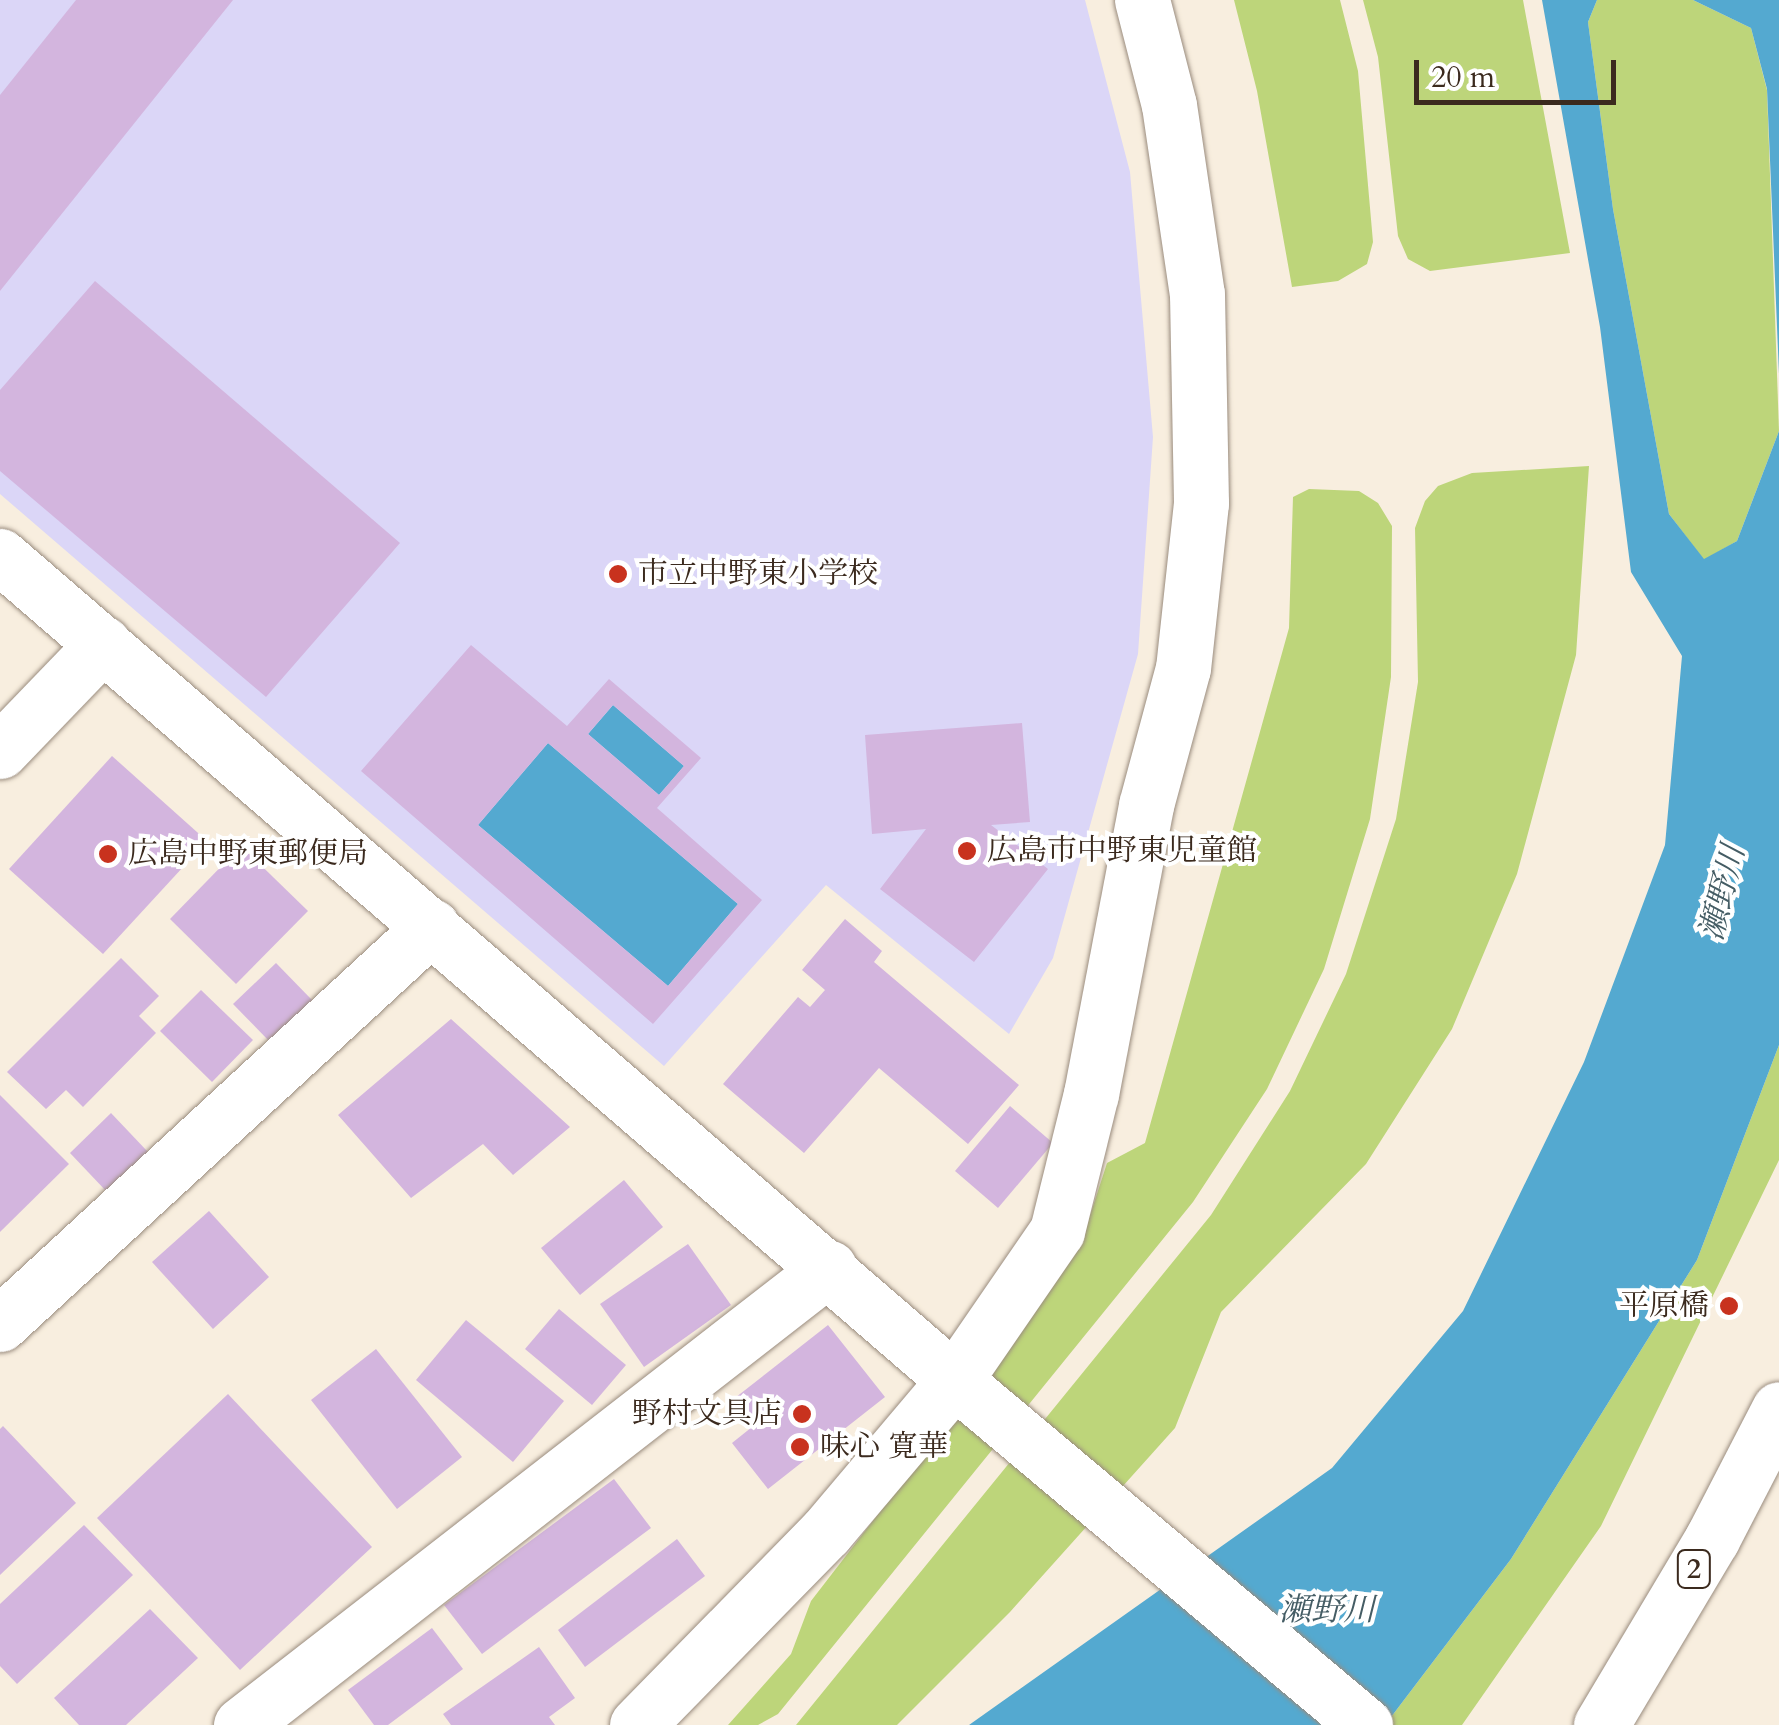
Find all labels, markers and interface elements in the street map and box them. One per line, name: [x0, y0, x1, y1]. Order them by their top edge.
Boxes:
scale bar: [1419, 40, 1622, 102]
text: 20 m: [1431, 57, 1495, 98]
place label: 市立中野東小学校: [638, 556, 878, 592]
marker: 市立中野東小学校: [607, 563, 629, 585]
place label: 広島市中野東児童館: [987, 833, 1257, 869]
place label: 広島中野東郵便局: [128, 836, 368, 872]
marker: 広島市中野東児童館: [956, 840, 978, 862]
water label: 瀬野川: [1693, 842, 1753, 944]
marker: 広島中野東郵便局: [97, 843, 119, 865]
place label: 平原橋: [1619, 1288, 1709, 1324]
marker: 平原橋: [1718, 1295, 1740, 1317]
place label: 野村文具店: [632, 1396, 782, 1432]
marker: 野村文具店: [791, 1403, 813, 1425]
place label: 味心 寛華: [820, 1429, 948, 1465]
marker: 味心 寛華: [789, 1436, 811, 1458]
road number: 2: [1676, 1546, 1712, 1592]
water label: 瀬野川: [1279, 1591, 1375, 1629]

